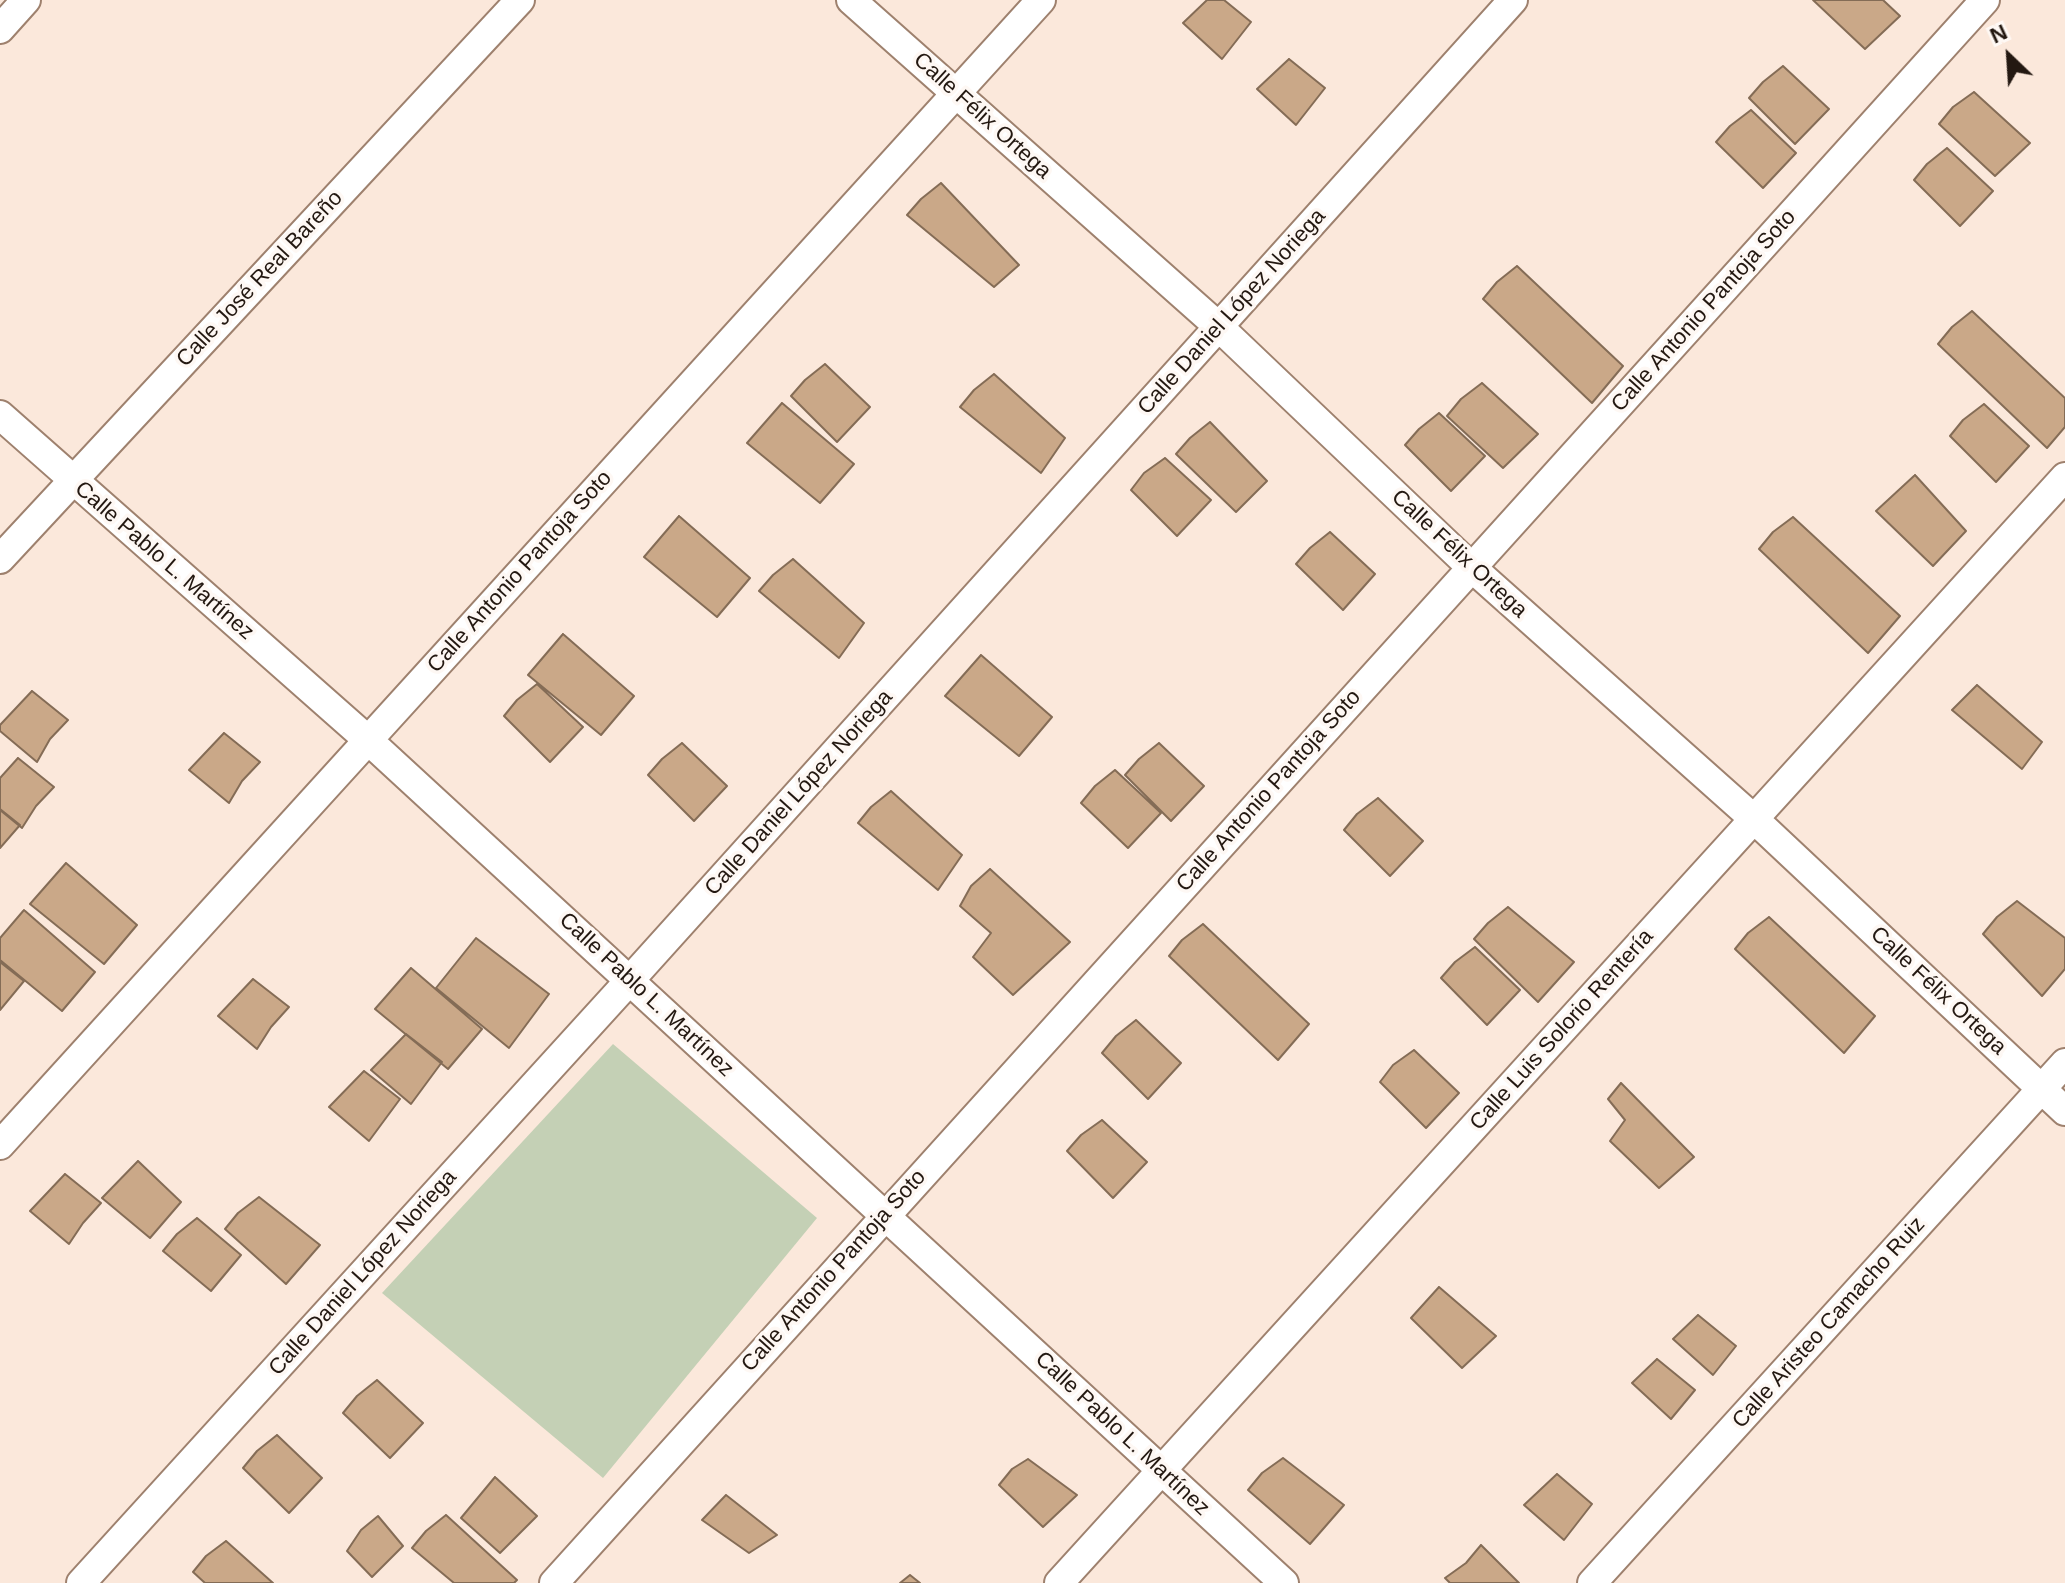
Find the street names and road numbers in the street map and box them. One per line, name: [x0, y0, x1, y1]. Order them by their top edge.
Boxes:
street label: Calle Félix Ortega: [908, 47, 1056, 185]
street label: Calle José Real Bareño: [172, 185, 348, 373]
street label: Calle Daniel López Noriega: [1133, 204, 1331, 420]
street label: Calle Antonio Pantoja Soto: [1606, 204, 1802, 418]
street label: Calle Antonio Pantoja Soto: [422, 465, 618, 679]
street label: Calle Pablo L. Martínez: [69, 476, 259, 646]
street label: Calle Félix Ortega: [1386, 484, 1532, 624]
street label: Calle Antonio Pantoja Soto: [1171, 684, 1367, 898]
street label: Calle Daniel López Noriega: [700, 685, 898, 901]
street label: Calle Pablo L. Martínez: [553, 907, 739, 1083]
street label: Calle Félix Ortega: [1865, 921, 2011, 1061]
street label: Calle Luis Solorio Rentería: [1465, 924, 1659, 1136]
street label: Calle Antonio Pantoja Soto: [736, 1164, 932, 1378]
street label: Calle Daniel López Noriega: [264, 1165, 462, 1381]
street label: Calle Aristeo Camacho Ruiz: [1727, 1212, 1931, 1434]
street label: Calle Pablo L. Martínez: [1029, 1346, 1215, 1522]

